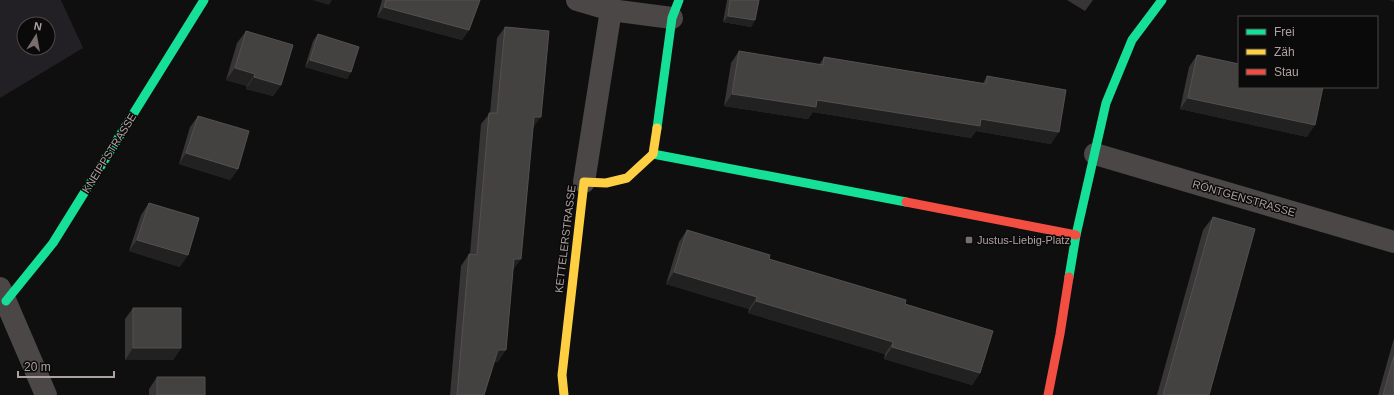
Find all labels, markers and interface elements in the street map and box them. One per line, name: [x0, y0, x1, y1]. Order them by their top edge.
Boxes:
north arrow: [16, 16, 56, 56]
legend: [1238, 16, 1378, 88]
text: N: [33, 20, 43, 33]
text: Frei: [1274, 25, 1295, 39]
text: Zäh: [1274, 45, 1295, 59]
text: Stau: [1274, 65, 1299, 79]
street label: KNEIPPSTRASSE: [80, 111, 138, 195]
street label: RÖNTGENSTRASSE: [1191, 178, 1297, 218]
street label: KETTELERSTRASSE: [552, 185, 578, 293]
place label: Justus-Liebig-Platz: [977, 234, 1070, 246]
marker: Justus-Liebig-Platz: [964, 235, 974, 245]
scale bar: [18, 353, 114, 379]
text: 20 m: [24, 360, 51, 374]

